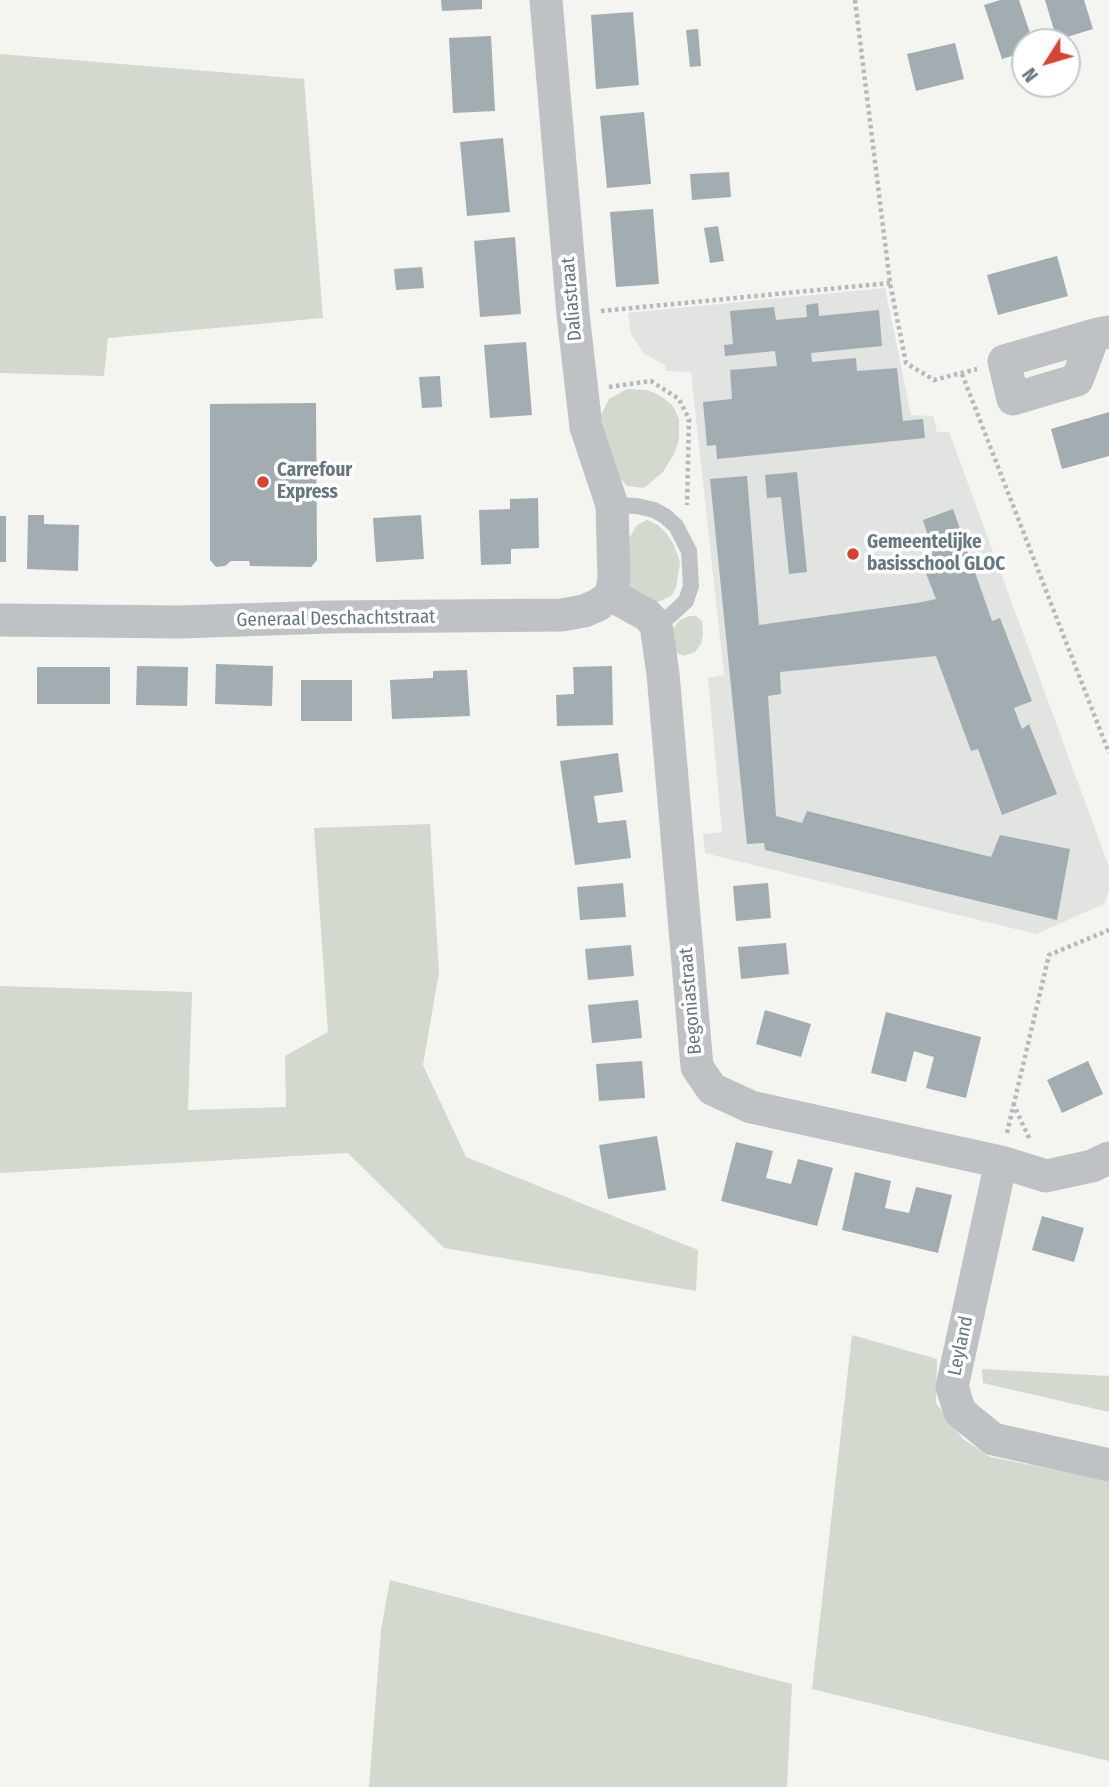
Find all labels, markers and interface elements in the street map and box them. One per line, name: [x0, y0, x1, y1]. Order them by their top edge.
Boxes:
north arrow: [1011, 28, 1081, 98]
text: N: [1018, 63, 1043, 86]
street label: Daliastraat: [557, 256, 587, 342]
place label: Carrefour Express: [277, 460, 352, 504]
marker: Carrefour Express: [255, 474, 271, 490]
place label: Gemeentelijke basisschool GLOC: [867, 532, 1005, 576]
marker: Gemeentelijke basisschool GLOC: [845, 546, 861, 562]
street label: Generaal Deschachtstraat: [236, 606, 436, 632]
street label: Begoniastraat: [675, 946, 707, 1056]
street label: Leyland: [944, 1314, 978, 1378]

